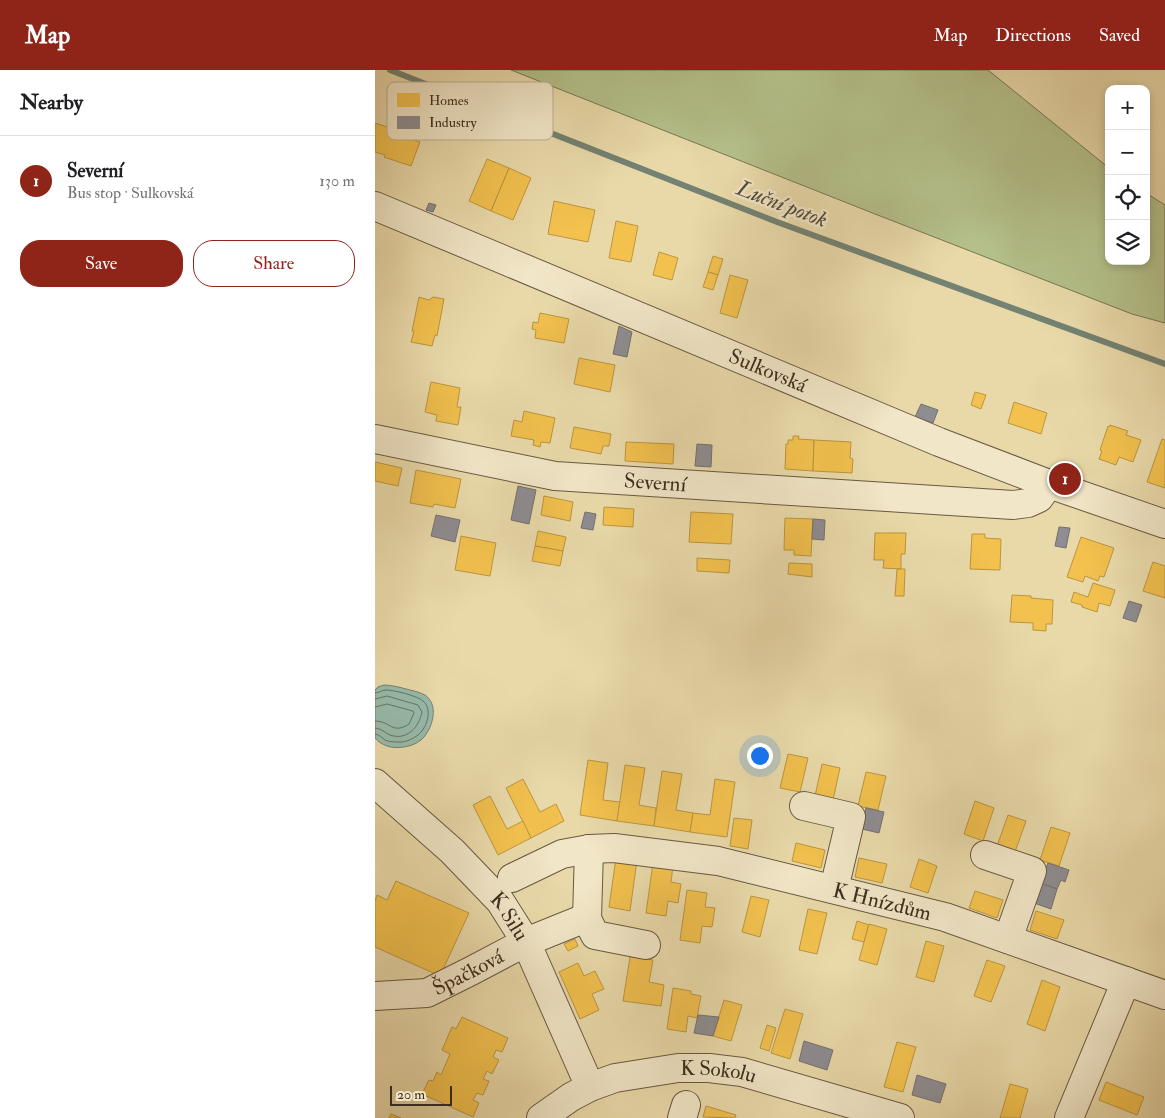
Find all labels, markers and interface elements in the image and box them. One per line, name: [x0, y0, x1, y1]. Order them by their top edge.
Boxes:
text: Map: [25, 20, 70, 51]
text: Map: [934, 24, 967, 47]
text: Directions: [995, 24, 1071, 47]
text: Saved: [1099, 24, 1140, 47]
legend: [387, 82, 553, 140]
map controls: [1105, 85, 1150, 265]
button: +: [1105, 85, 1150, 130]
text: Nearby: [20, 89, 83, 116]
text: Homes: [429, 92, 469, 109]
text: Industry: [429, 114, 478, 132]
button: −: [1105, 130, 1150, 175]
text: Severní: [67, 159, 123, 183]
text: 1: [33, 171, 39, 191]
text: 130 m: [319, 171, 355, 191]
water label: Luční potok: [732, 174, 831, 234]
button: locate: [1105, 175, 1150, 220]
text: Bus stop · Sulkovská: [67, 183, 194, 203]
button: layers: [1105, 220, 1150, 265]
button: Save: [20, 240, 183, 287]
button: Share: [193, 240, 355, 287]
street label: Sulkovská: [725, 342, 811, 399]
pin: 1: [1049, 460, 1081, 498]
street label: Severní: [623, 467, 688, 498]
your location: [747, 743, 773, 769]
street label: K Hnízdům: [830, 876, 934, 927]
street label: K Silu: [485, 886, 535, 946]
street label: Špačková: [428, 943, 509, 1002]
street label: K Sokolu: [680, 1055, 760, 1089]
scale bar: [390, 1083, 453, 1106]
text: 20 m: [397, 1086, 425, 1103]

